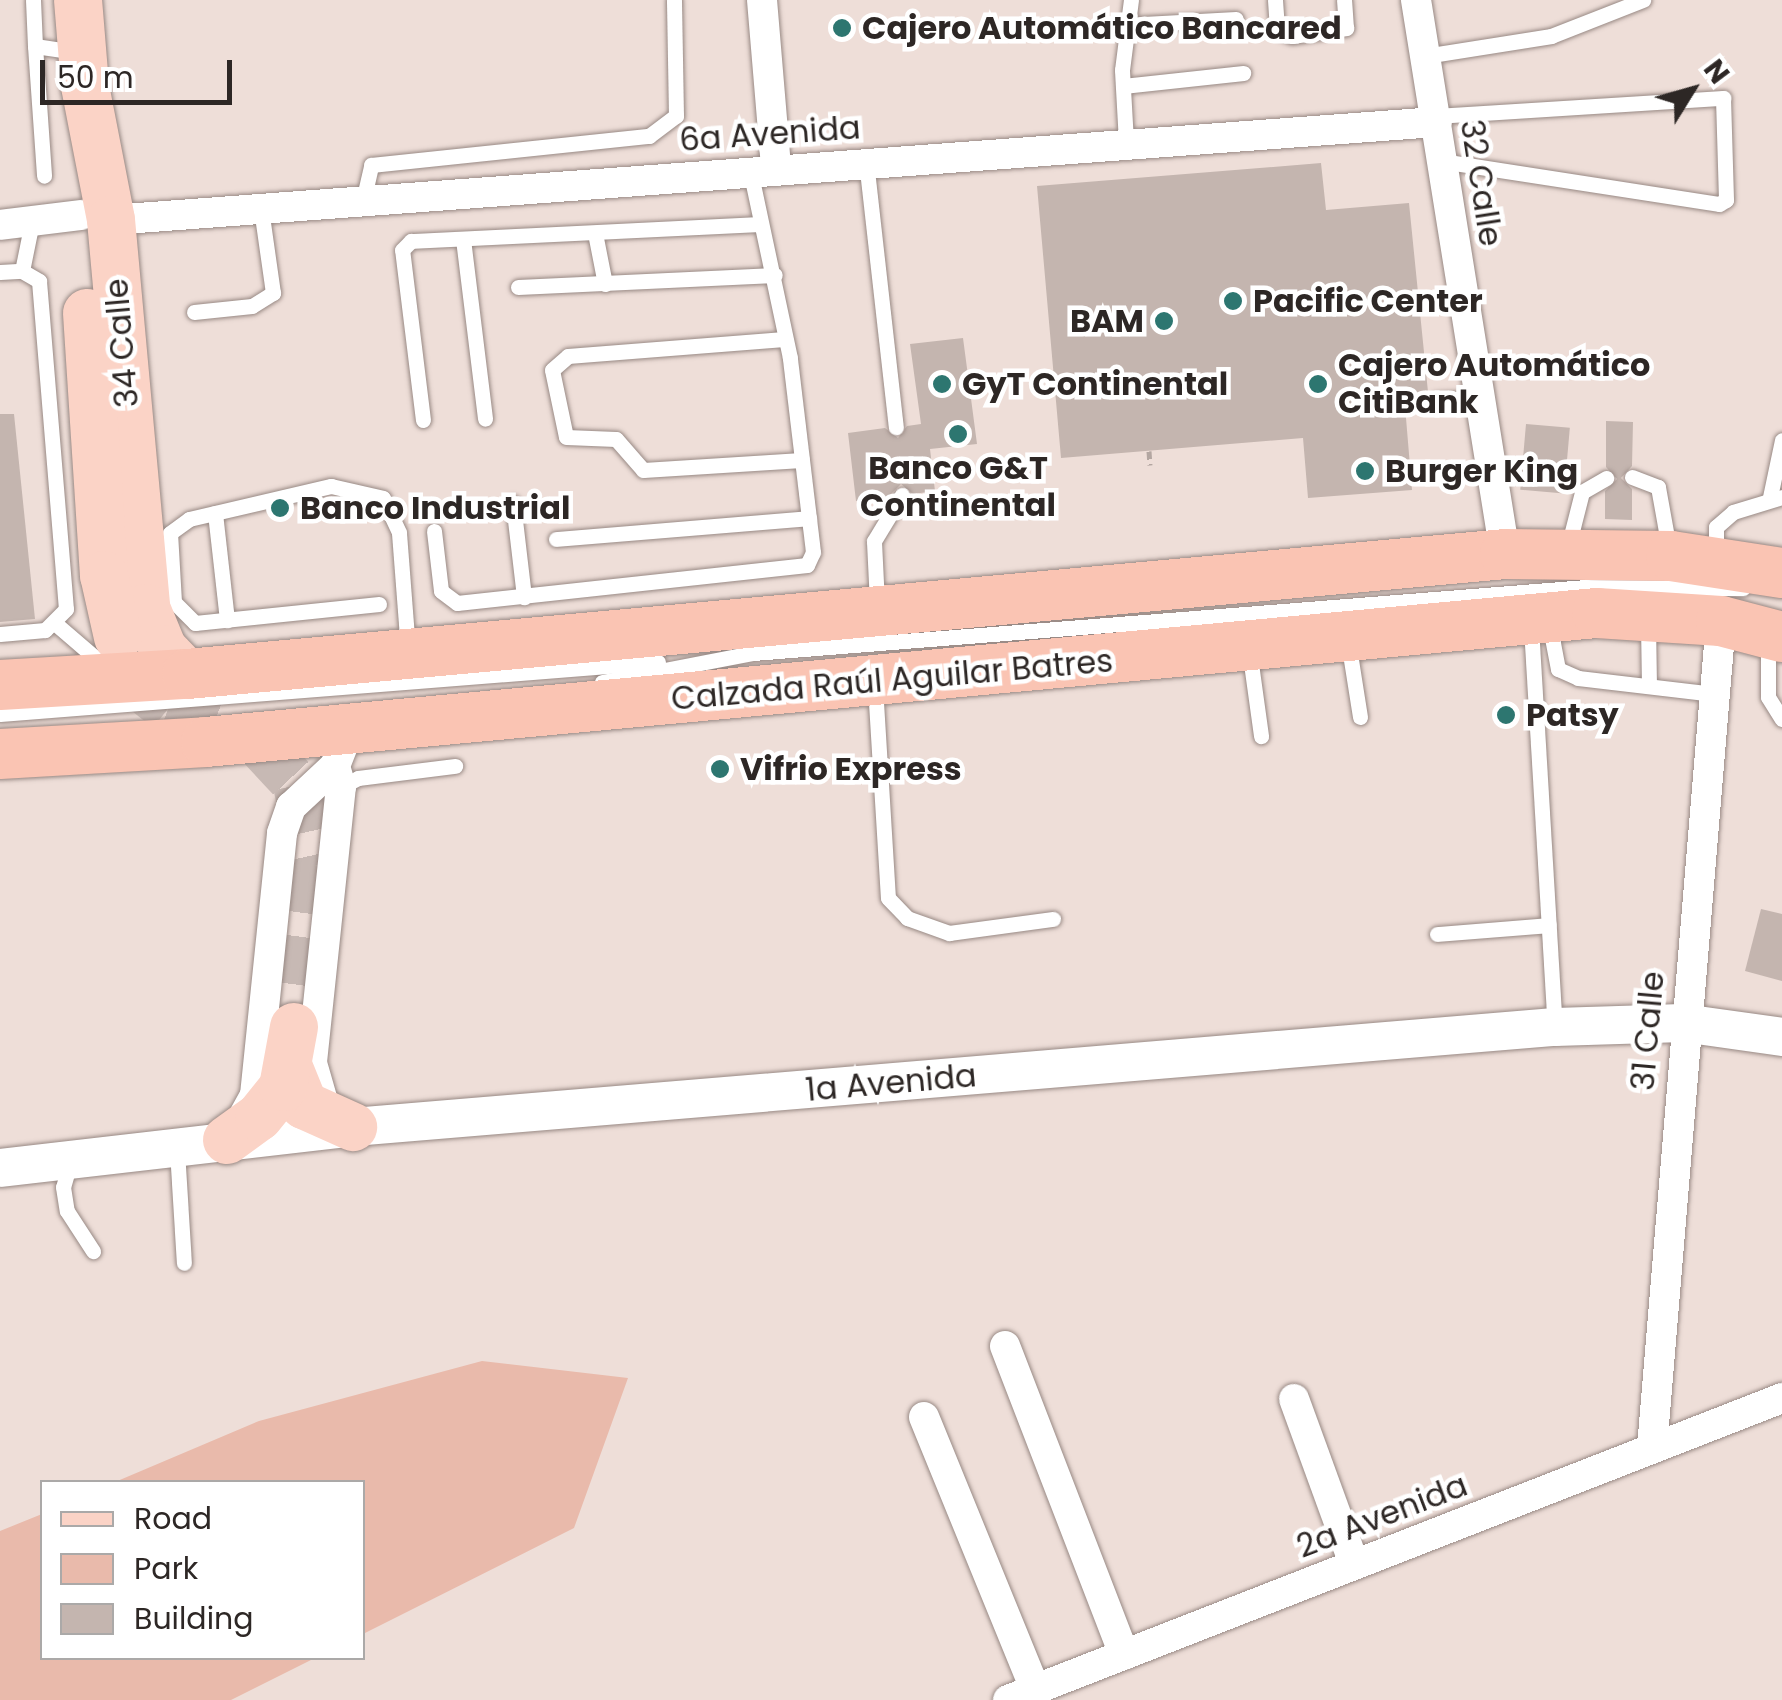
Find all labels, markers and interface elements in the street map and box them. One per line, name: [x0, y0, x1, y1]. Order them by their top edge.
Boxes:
place label: Cajero Automático Bancared: [862, 9, 1342, 47]
marker: Cajero Automático Bancared: [831, 17, 853, 39]
scale bar: [45, 40, 238, 102]
north arrow: [1642, 40, 1742, 140]
text: N: [1694, 51, 1738, 92]
text: 50 m: [57, 56, 134, 99]
street label: 6a Avenida: [678, 109, 862, 159]
street label: 32 Calle: [1452, 117, 1510, 249]
street label: 34 Calle: [97, 277, 147, 409]
place label: Pacific Center: [1253, 282, 1483, 320]
marker: Pacific Center: [1222, 290, 1244, 312]
place label: BAM: [1070, 302, 1144, 340]
marker: BAM: [1153, 310, 1175, 332]
place label: Cajero Automático CitiBank: [1338, 347, 1650, 422]
place label: GyT Continental: [962, 365, 1228, 403]
marker: GyT Continental: [931, 373, 953, 395]
marker: Cajero Automático CitiBank: [1307, 373, 1329, 395]
marker: Banco G&T Continental: [947, 423, 969, 445]
place label: Banco G&T Continental: [860, 450, 1056, 525]
place label: Burger King: [1385, 452, 1578, 490]
marker: Burger King: [1354, 460, 1376, 482]
place label: Banco Industrial: [300, 489, 570, 527]
marker: Banco Industrial: [269, 497, 291, 519]
street label: Calzada Raúl Aguilar Batres: [670, 642, 1114, 718]
place label: Patsy: [1526, 696, 1619, 734]
marker: Patsy: [1495, 704, 1517, 726]
place label: Vifrio Express: [740, 750, 962, 788]
marker: Vifrio Express: [709, 758, 731, 780]
street label: 31 Calle: [1624, 970, 1672, 1092]
street label: 1a Avenida: [804, 1056, 978, 1110]
street label: 2a Avenida: [1291, 1466, 1473, 1566]
legend: [40, 1480, 365, 1660]
text: Road: [134, 1497, 212, 1540]
text: Park: [134, 1547, 198, 1590]
text: Building: [134, 1597, 254, 1640]

